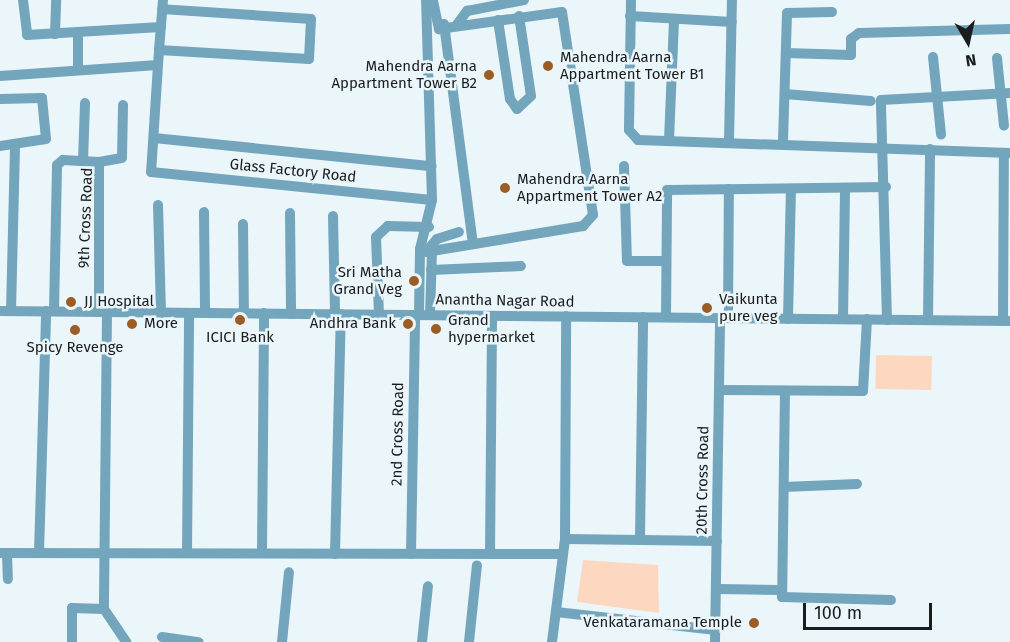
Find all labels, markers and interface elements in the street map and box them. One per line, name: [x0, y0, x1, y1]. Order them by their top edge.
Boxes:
north arrow: [938, 12, 998, 72]
place label: Mahendra Aarna Appartment Tower B1: [560, 48, 704, 83]
text: N: [964, 50, 978, 70]
place label: Mahendra Aarna Appartment Tower B2: [331, 57, 477, 92]
marker: Mahendra Aarna Appartment Tower B1: [541, 59, 555, 73]
marker: Mahendra Aarna Appartment Tower B2: [482, 68, 496, 82]
street label: Glass Factory Road: [229, 155, 357, 187]
street label: 9th Cross Road: [75, 167, 97, 269]
place label: Mahendra Aarna Appartment Tower A2: [517, 170, 662, 205]
marker: Mahendra Aarna Appartment Tower A2: [498, 181, 512, 195]
place label: Sri Matha Grand Veg: [333, 263, 402, 298]
marker: Sri Matha Grand Veg: [407, 274, 421, 288]
place label: Vaikunta pure veg: [719, 290, 778, 325]
street label: Anantha Nagar Road: [435, 291, 575, 311]
marker: JJ Hospital: [62, 293, 80, 311]
place label: JJ Hospital: [84, 293, 154, 311]
marker: Vaikunta pure veg: [700, 301, 714, 315]
place label: Grand hypermarket: [448, 311, 535, 346]
marker: ICICI Bank: [233, 313, 247, 327]
place label: More: [144, 315, 178, 333]
place label: Andhra Bank: [310, 315, 396, 333]
marker: More: [125, 317, 139, 331]
marker: Andhra Bank: [401, 317, 415, 331]
marker: Grand hypermarket: [429, 322, 443, 336]
marker: Spicy Revenge: [68, 323, 82, 337]
place label: ICICI Bank: [206, 329, 274, 347]
place label: Spicy Revenge: [27, 339, 123, 357]
street label: 2nd Cross Road: [388, 382, 408, 486]
street label: 20th Cross Road: [693, 426, 713, 534]
scale bar: [806, 591, 935, 629]
text: 100 m: [814, 602, 862, 624]
place label: Venkataramana Temple: [583, 614, 742, 632]
marker: Venkataramana Temple: [747, 616, 761, 630]

